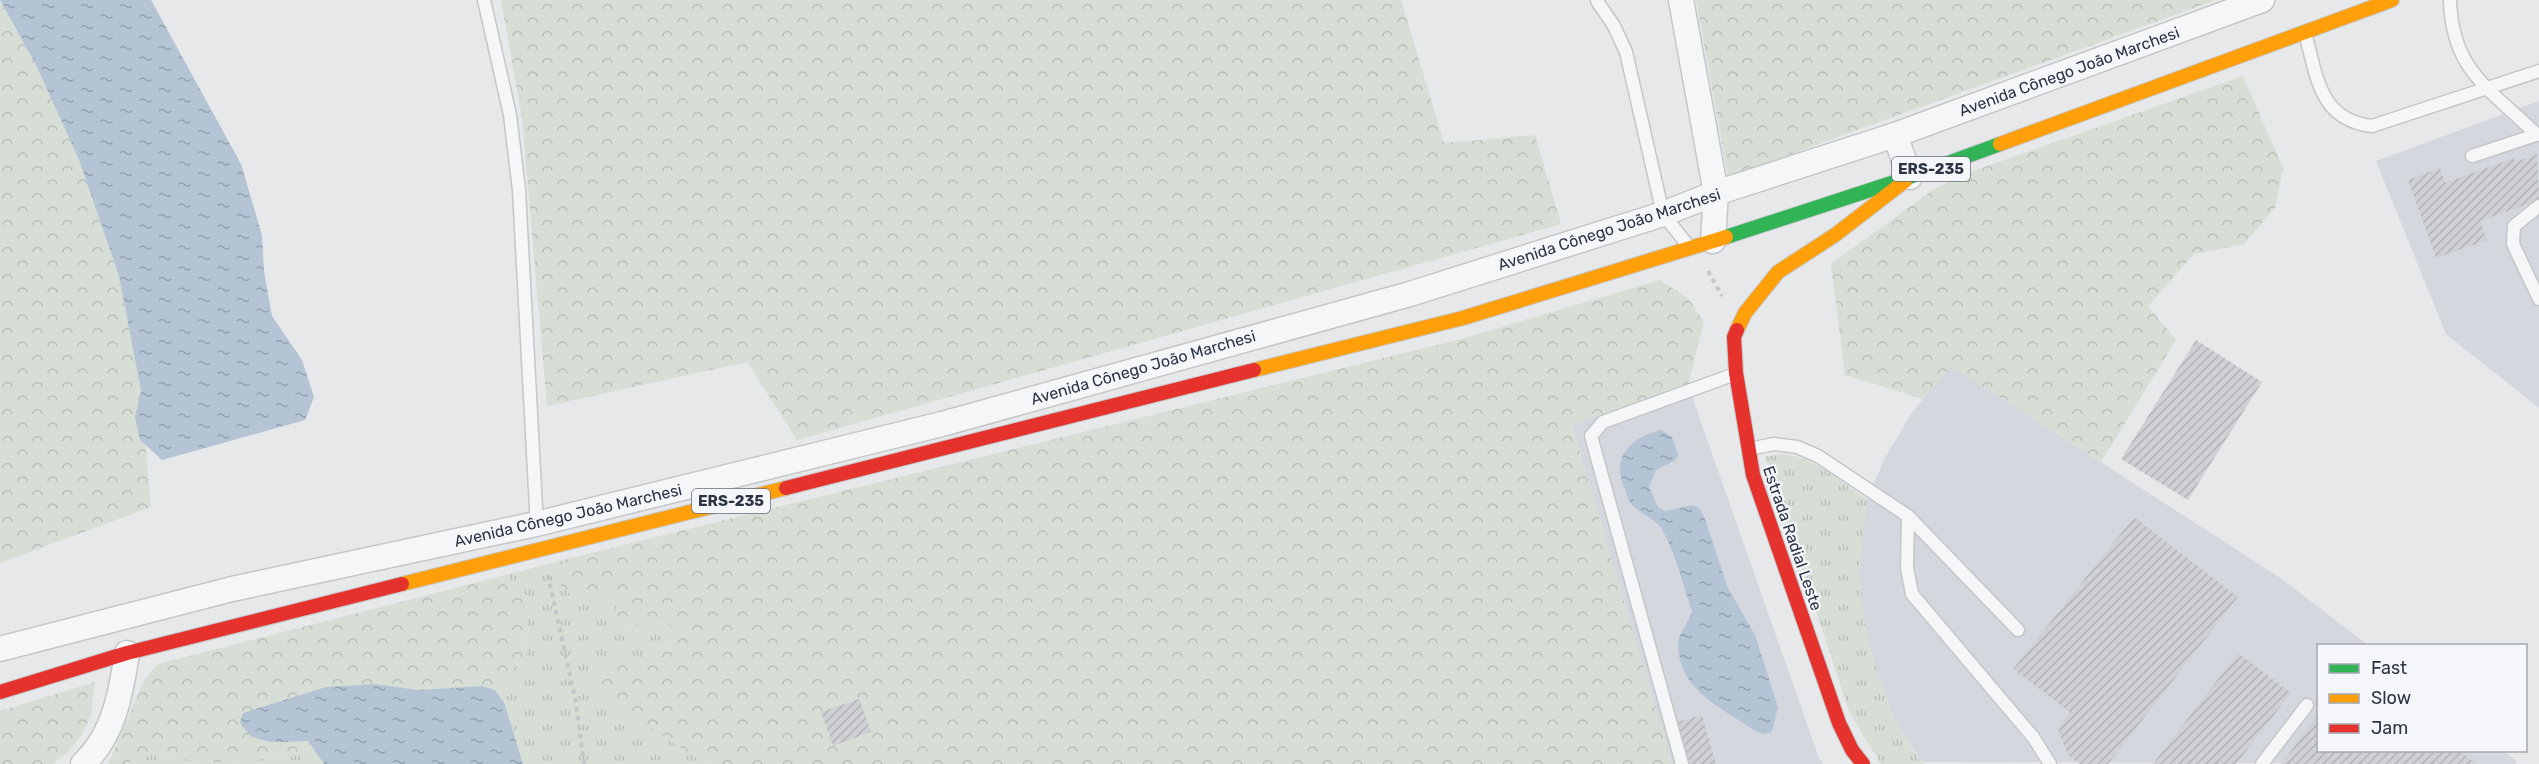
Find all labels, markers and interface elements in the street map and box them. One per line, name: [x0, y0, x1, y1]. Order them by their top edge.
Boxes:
street label: Avenida Cônego João Marchesi: [1956, 23, 2182, 120]
road number: ERS-235: [1892, 157, 1970, 181]
street label: Avenida Cônego João Marchesi: [1495, 184, 1723, 275]
street label: Avenida Cônego João Marchesi: [1029, 326, 1258, 409]
street label: Estrada Radial Leste: [1759, 463, 1826, 613]
street label: Avenida Cônego João Marchesi: [452, 480, 684, 551]
road number: ERS-235: [692, 489, 770, 513]
legend: [2317, 644, 2527, 752]
text: Fast: [2371, 657, 2407, 679]
text: Slow: [2371, 687, 2411, 709]
text: Jam: [2371, 717, 2408, 739]

